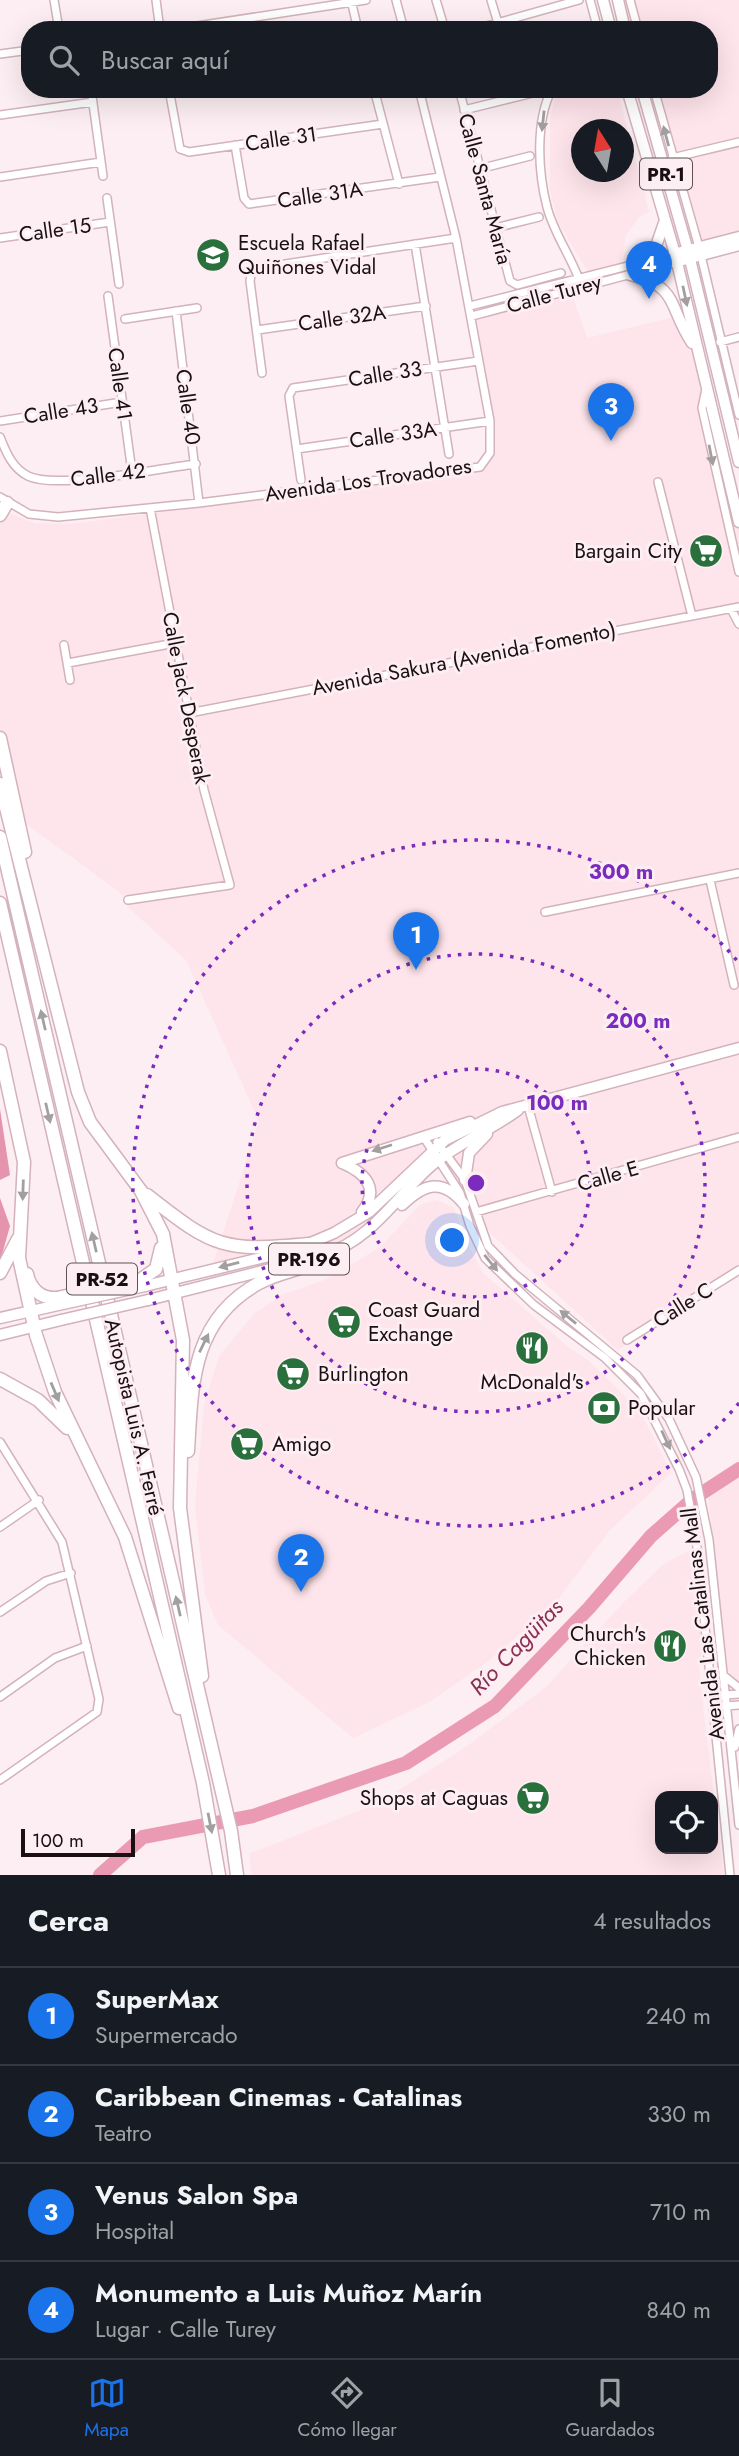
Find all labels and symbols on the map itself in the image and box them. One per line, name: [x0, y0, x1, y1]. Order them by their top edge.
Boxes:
street label: Calle Santa María: [450, 110, 520, 268]
one-way arrow: [537, 110, 548, 132]
street label: Calle 31: [243, 119, 319, 159]
north arrow: [571, 119, 634, 182]
one-way arrow: [660, 124, 671, 146]
road number: PR-1: [640, 158, 692, 190]
street label: Calle 31A: [275, 174, 365, 216]
street label: Calle 15: [17, 210, 93, 250]
place label: Escuela Rafael Quiñones Vidal: [238, 228, 376, 282]
school or university icon: Escuela Rafael Quiñones Vidal: [194, 236, 232, 274]
pin: 4: [626, 241, 672, 299]
street label: Calle Turey: [503, 267, 605, 321]
one-way arrow: [679, 285, 690, 307]
street label: Calle 32A: [296, 297, 388, 339]
street label: Calle 41: [100, 346, 140, 422]
street label: Calle 33: [346, 353, 424, 395]
street label: Calle 40: [168, 367, 208, 447]
pin: 3: [588, 383, 634, 441]
street label: Calle 43: [22, 390, 100, 432]
street label: Calle 33A: [347, 414, 439, 456]
one-way arrow: [705, 444, 716, 466]
street label: Avenida Los Trovadores: [263, 451, 473, 509]
street label: Calle 42: [69, 456, 147, 494]
supermarket icon: Bargain City: [687, 532, 725, 570]
place label: Bargain City: [574, 536, 683, 566]
street label: Calle Jack Desperak: [155, 609, 218, 787]
street label: Avenida Sakura (Avenida Fomento): [309, 615, 619, 703]
text: 300 m: [589, 857, 653, 887]
pin: 1: [393, 912, 439, 970]
text: 200 m: [605, 1006, 671, 1036]
one-way arrow: [37, 1009, 48, 1031]
text: 100 m: [526, 1088, 588, 1118]
one-way arrow: [43, 1102, 54, 1124]
one-way arrow: [372, 1143, 393, 1154]
street label: Calle E: [574, 1153, 642, 1199]
centre of rings: [464, 1171, 488, 1195]
one-way arrow: [18, 1180, 29, 1202]
your location: [435, 1223, 469, 1257]
one-way arrow: [89, 1230, 100, 1252]
road number: PR-196: [269, 1244, 349, 1274]
one-way arrow: [483, 1255, 498, 1272]
one-way arrow: [218, 1260, 240, 1271]
road number: PR-52: [67, 1264, 137, 1294]
street label: Calle C: [647, 1275, 719, 1335]
place label: Coast Guard Exchange: [368, 1295, 480, 1349]
supermarket icon: Coast Guard Exchange: [325, 1303, 363, 1341]
one-way arrow: [559, 1310, 576, 1325]
street label: Autopista Luis A. Ferré: [97, 1316, 171, 1519]
restaurant icon: McDonald's: [513, 1329, 551, 1367]
one-way arrow: [198, 1333, 209, 1353]
supermarket icon: Burlington: [274, 1355, 312, 1393]
place label: Burlington: [318, 1359, 409, 1389]
place label: McDonald's: [480, 1367, 584, 1397]
one-way arrow: [50, 1381, 61, 1402]
bank icon: Popular: [585, 1389, 623, 1427]
place label: Popular: [628, 1393, 696, 1423]
supermarket icon: Amigo: [228, 1425, 266, 1463]
place label: Amigo: [272, 1429, 331, 1459]
one-way arrow: [660, 1430, 672, 1450]
street label: Avenida Las Catalinas Mall: [674, 1506, 732, 1742]
pin: 2: [278, 1534, 324, 1592]
water label: Río Cagüitas: [461, 1590, 572, 1703]
one-way arrow: [173, 1595, 184, 1617]
place label: Church's Chicken: [570, 1619, 646, 1673]
restaurant icon: Church's Chicken: [651, 1627, 689, 1665]
supermarket icon: Shops at Caguas: [514, 1779, 552, 1817]
place label: Shops at Caguas: [360, 1783, 508, 1813]
one-way arrow: [205, 1812, 216, 1834]
scale bar: [21, 1826, 135, 1858]

